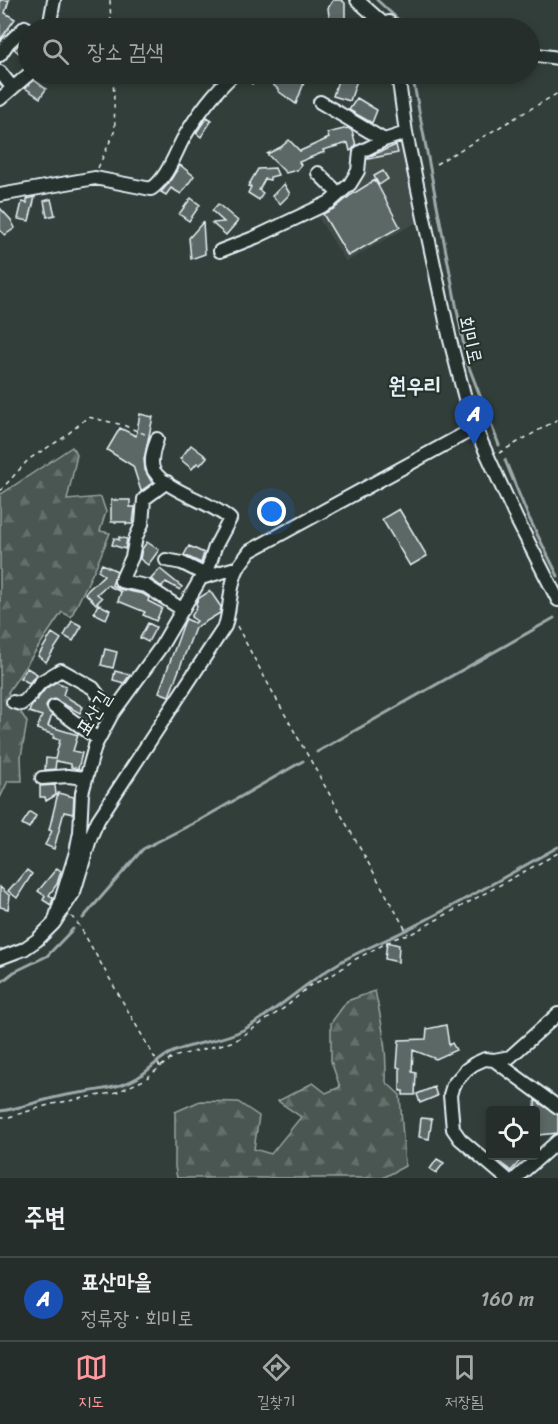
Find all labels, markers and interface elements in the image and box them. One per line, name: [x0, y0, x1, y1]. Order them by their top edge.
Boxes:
search box: [18, 18, 540, 84]
text: 장소 검색: [87, 32, 164, 71]
icon: search: [39, 35, 72, 68]
street label: 회미로: [448, 313, 493, 368]
district label: 원우리: [388, 366, 442, 405]
pin: A: [454, 396, 494, 445]
your location: [257, 497, 286, 526]
street label: 표산길: [66, 684, 121, 743]
map controls: [486, 1106, 540, 1160]
button: locate: [486, 1106, 540, 1160]
text: 주변: [24, 1194, 66, 1240]
text: 표산마을: [81, 1262, 152, 1301]
text: A: [37, 1282, 50, 1317]
text: 160 m: [481, 1282, 534, 1317]
text: 정류장 · 회미로: [81, 1301, 193, 1336]
tab: 지도: [75, 1351, 108, 1416]
tab: 길찾기: [257, 1351, 296, 1416]
tab: 저장됨: [445, 1351, 483, 1416]

